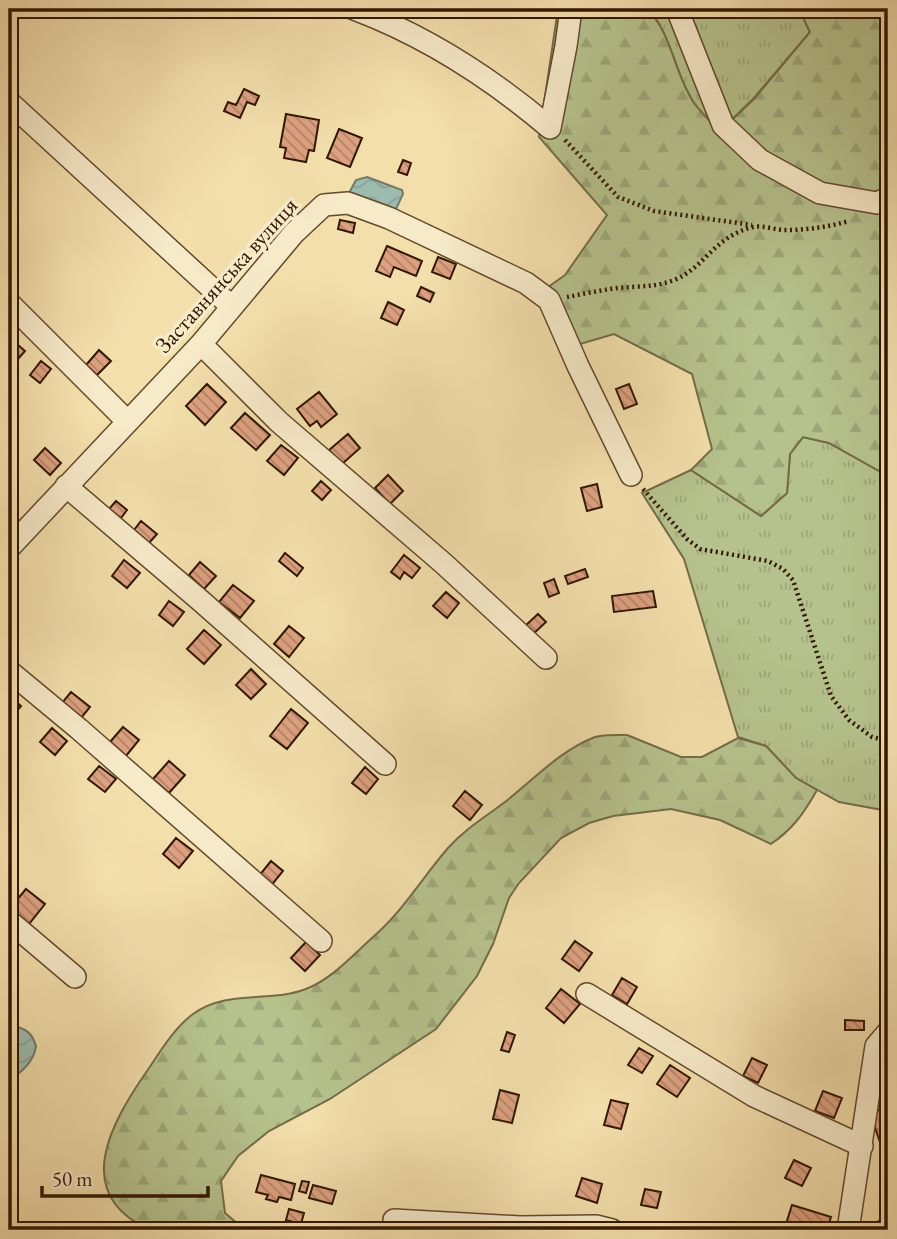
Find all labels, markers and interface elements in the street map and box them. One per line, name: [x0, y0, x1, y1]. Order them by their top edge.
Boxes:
street label: Заставнянська вулиця: [148, 191, 304, 359]
scale bar: [42, 1155, 208, 1199]
text: 50 m: [52, 1165, 93, 1192]

